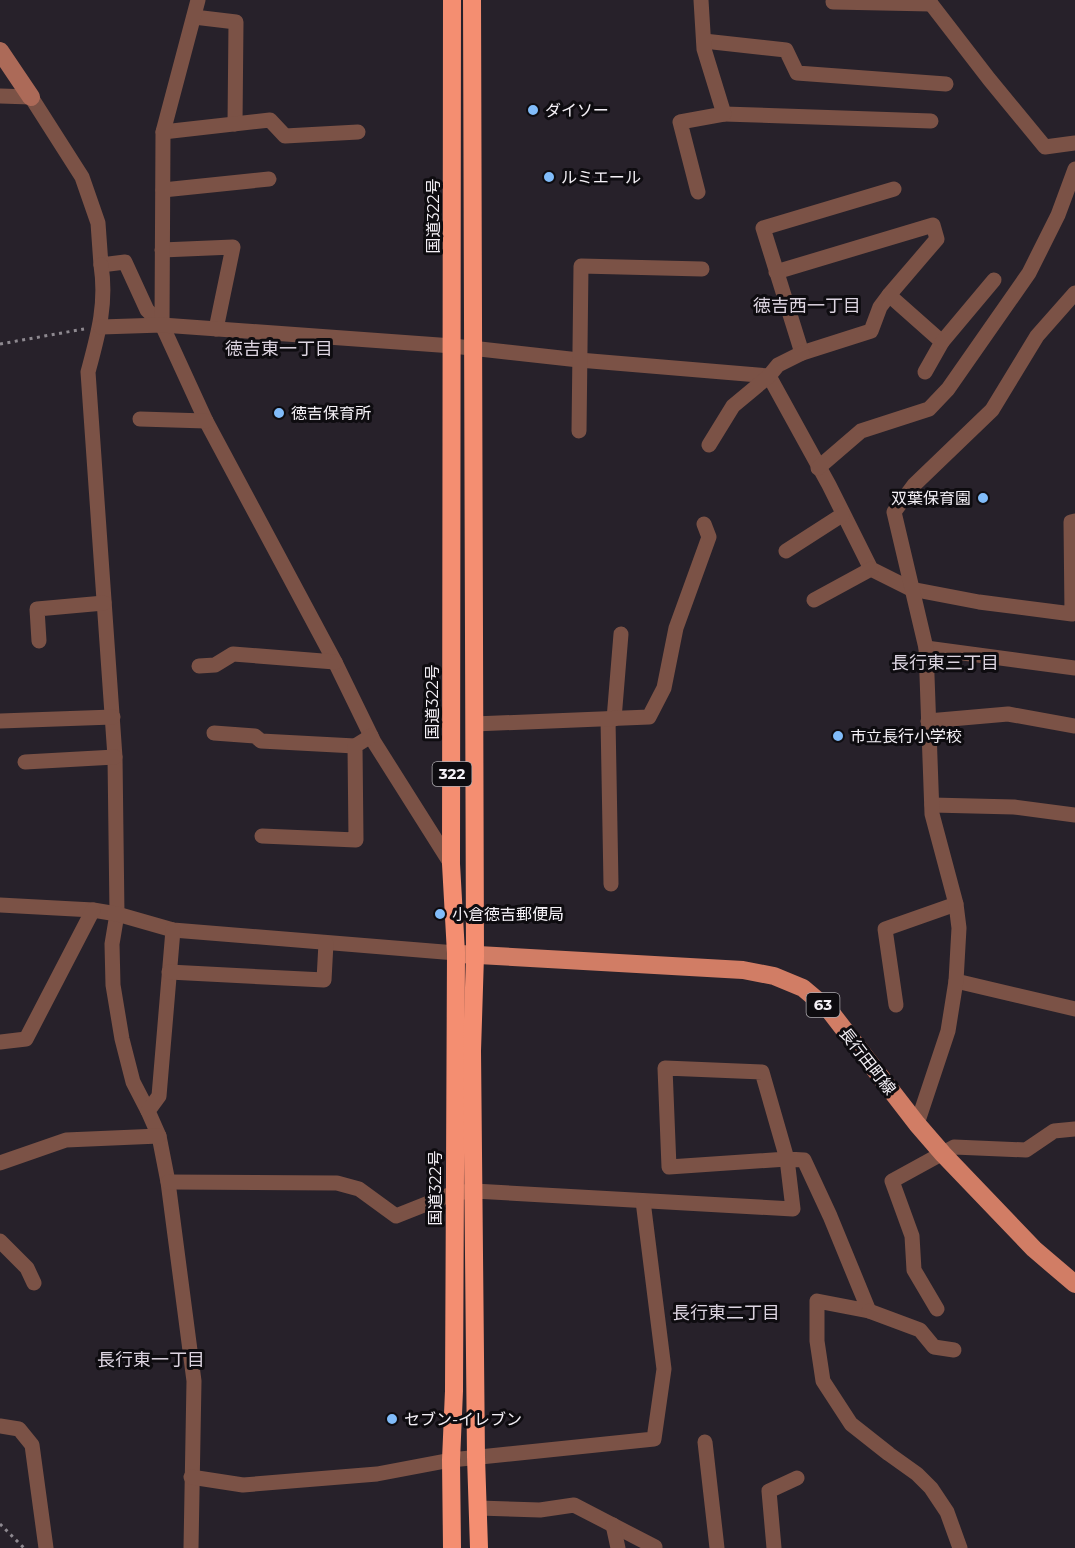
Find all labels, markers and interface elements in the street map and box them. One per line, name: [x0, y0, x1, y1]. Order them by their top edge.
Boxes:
place label: ダイソー: [545, 101, 609, 120]
marker: ダイソー: [526, 103, 540, 117]
place label: ルミエール: [561, 168, 641, 187]
marker: ルミエール: [542, 170, 556, 184]
street label: 国道322号: [424, 178, 443, 254]
district label: 徳吉西一丁目: [753, 295, 861, 317]
district label: 徳吉東一丁目: [225, 338, 333, 360]
place label: 徳吉保育所: [291, 404, 371, 423]
marker: 徳吉保育所: [272, 406, 286, 420]
place label: 双葉保育園: [891, 489, 971, 508]
marker: 双葉保育園: [976, 491, 990, 505]
district label: 長行東三丁目: [891, 652, 999, 674]
street label: 国道322号: [423, 664, 442, 740]
place label: 市立長行小学校: [850, 727, 962, 746]
marker: 市立長行小学校: [831, 729, 845, 743]
road number: 322: [432, 762, 472, 786]
place label: 小倉徳吉郵便局: [452, 905, 564, 924]
marker: 小倉徳吉郵便局: [433, 907, 447, 921]
road number: 63: [806, 993, 840, 1017]
street label: 長行田町線: [835, 1024, 900, 1099]
street label: 国道322号: [426, 1150, 445, 1226]
district label: 長行東二丁目: [672, 1302, 780, 1324]
district label: 長行東一丁目: [97, 1349, 205, 1371]
place label: セブン-イレブン: [404, 1410, 522, 1429]
marker: セブン-イレブン: [385, 1412, 399, 1426]

